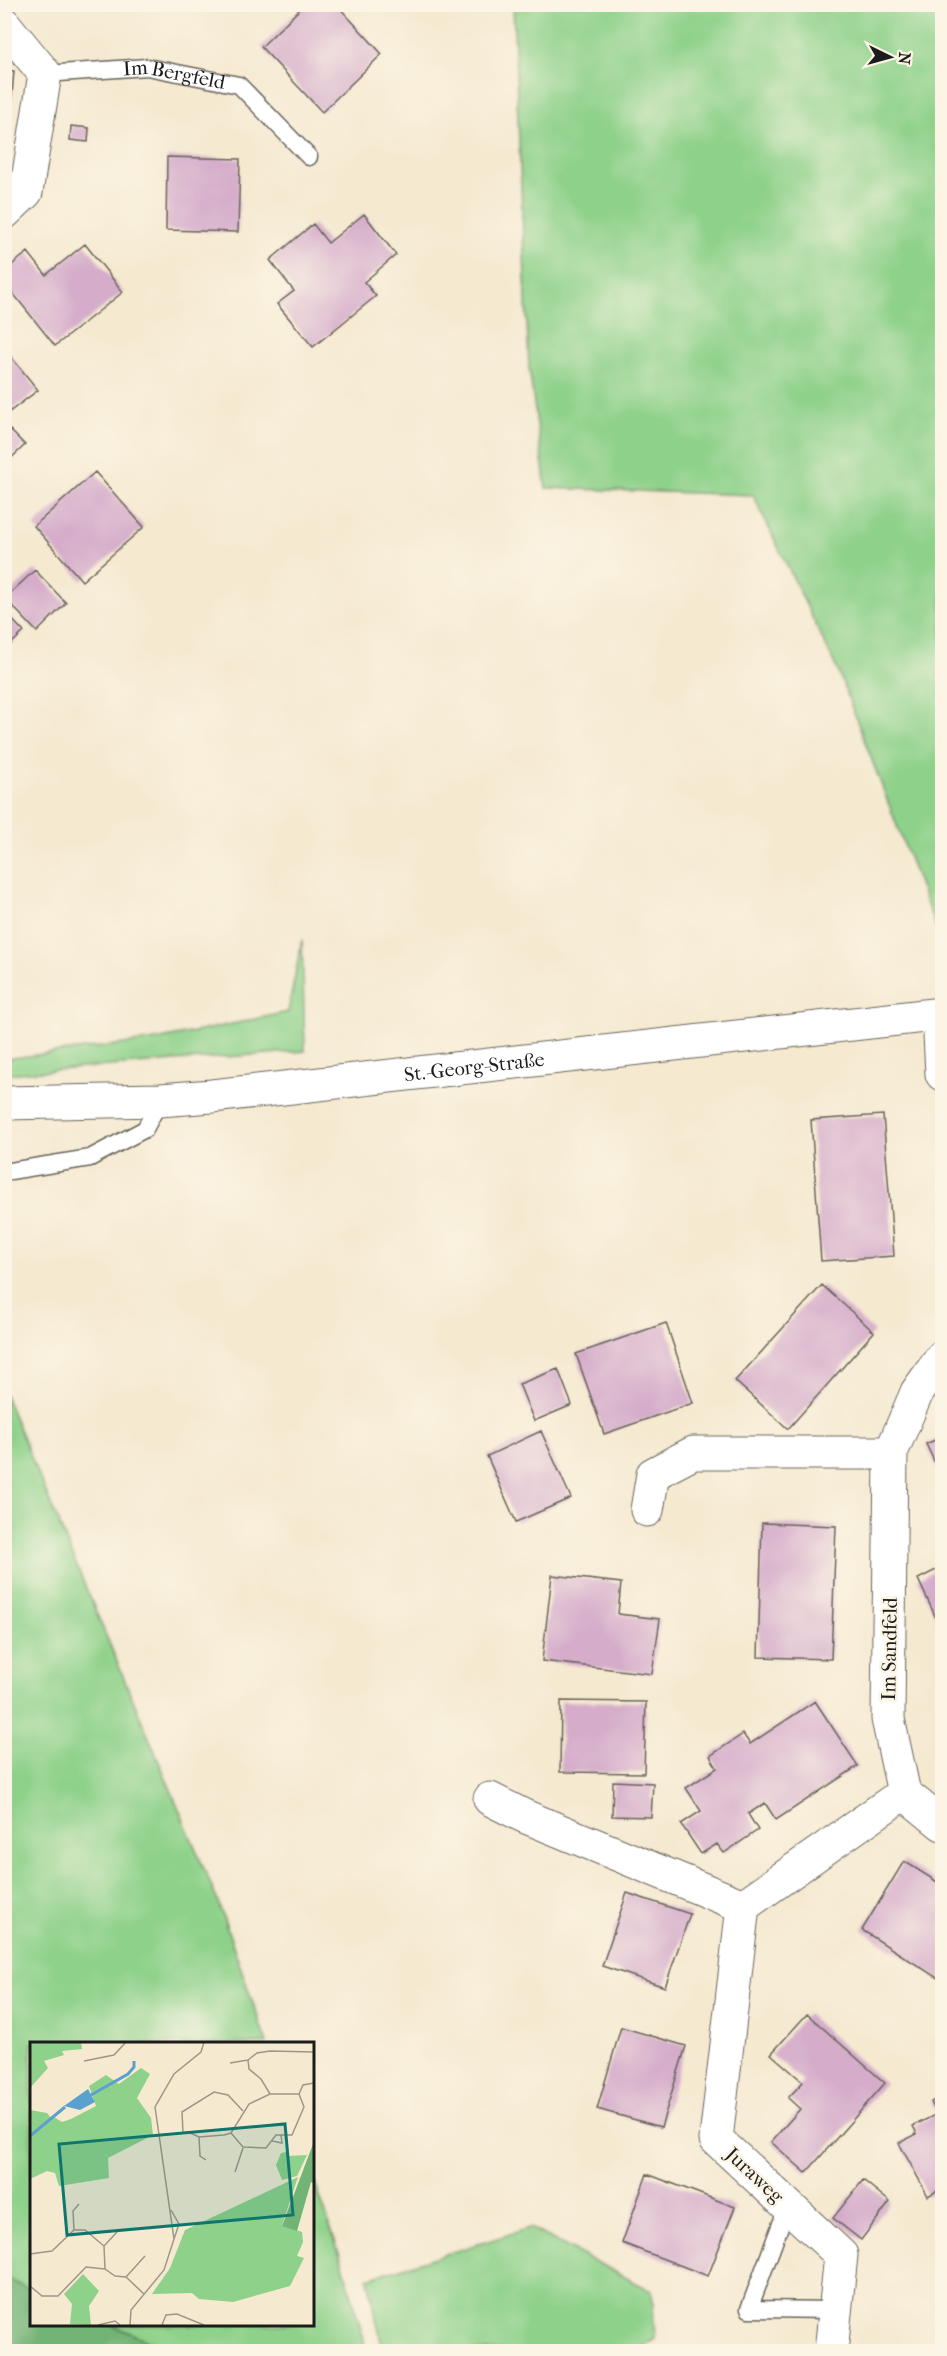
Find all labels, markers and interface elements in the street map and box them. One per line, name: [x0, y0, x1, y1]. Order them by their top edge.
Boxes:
north arrow: [860, 27, 920, 87]
text: N: [894, 51, 914, 66]
street label: Im Bergfeld: [122, 56, 228, 94]
street label: St.-Georg-Straße: [403, 1048, 546, 1086]
street label: Im Sandfeld: [877, 1596, 902, 1701]
inset map: [30, 2042, 314, 2326]
street label: Juraweg: [719, 2141, 789, 2208]

